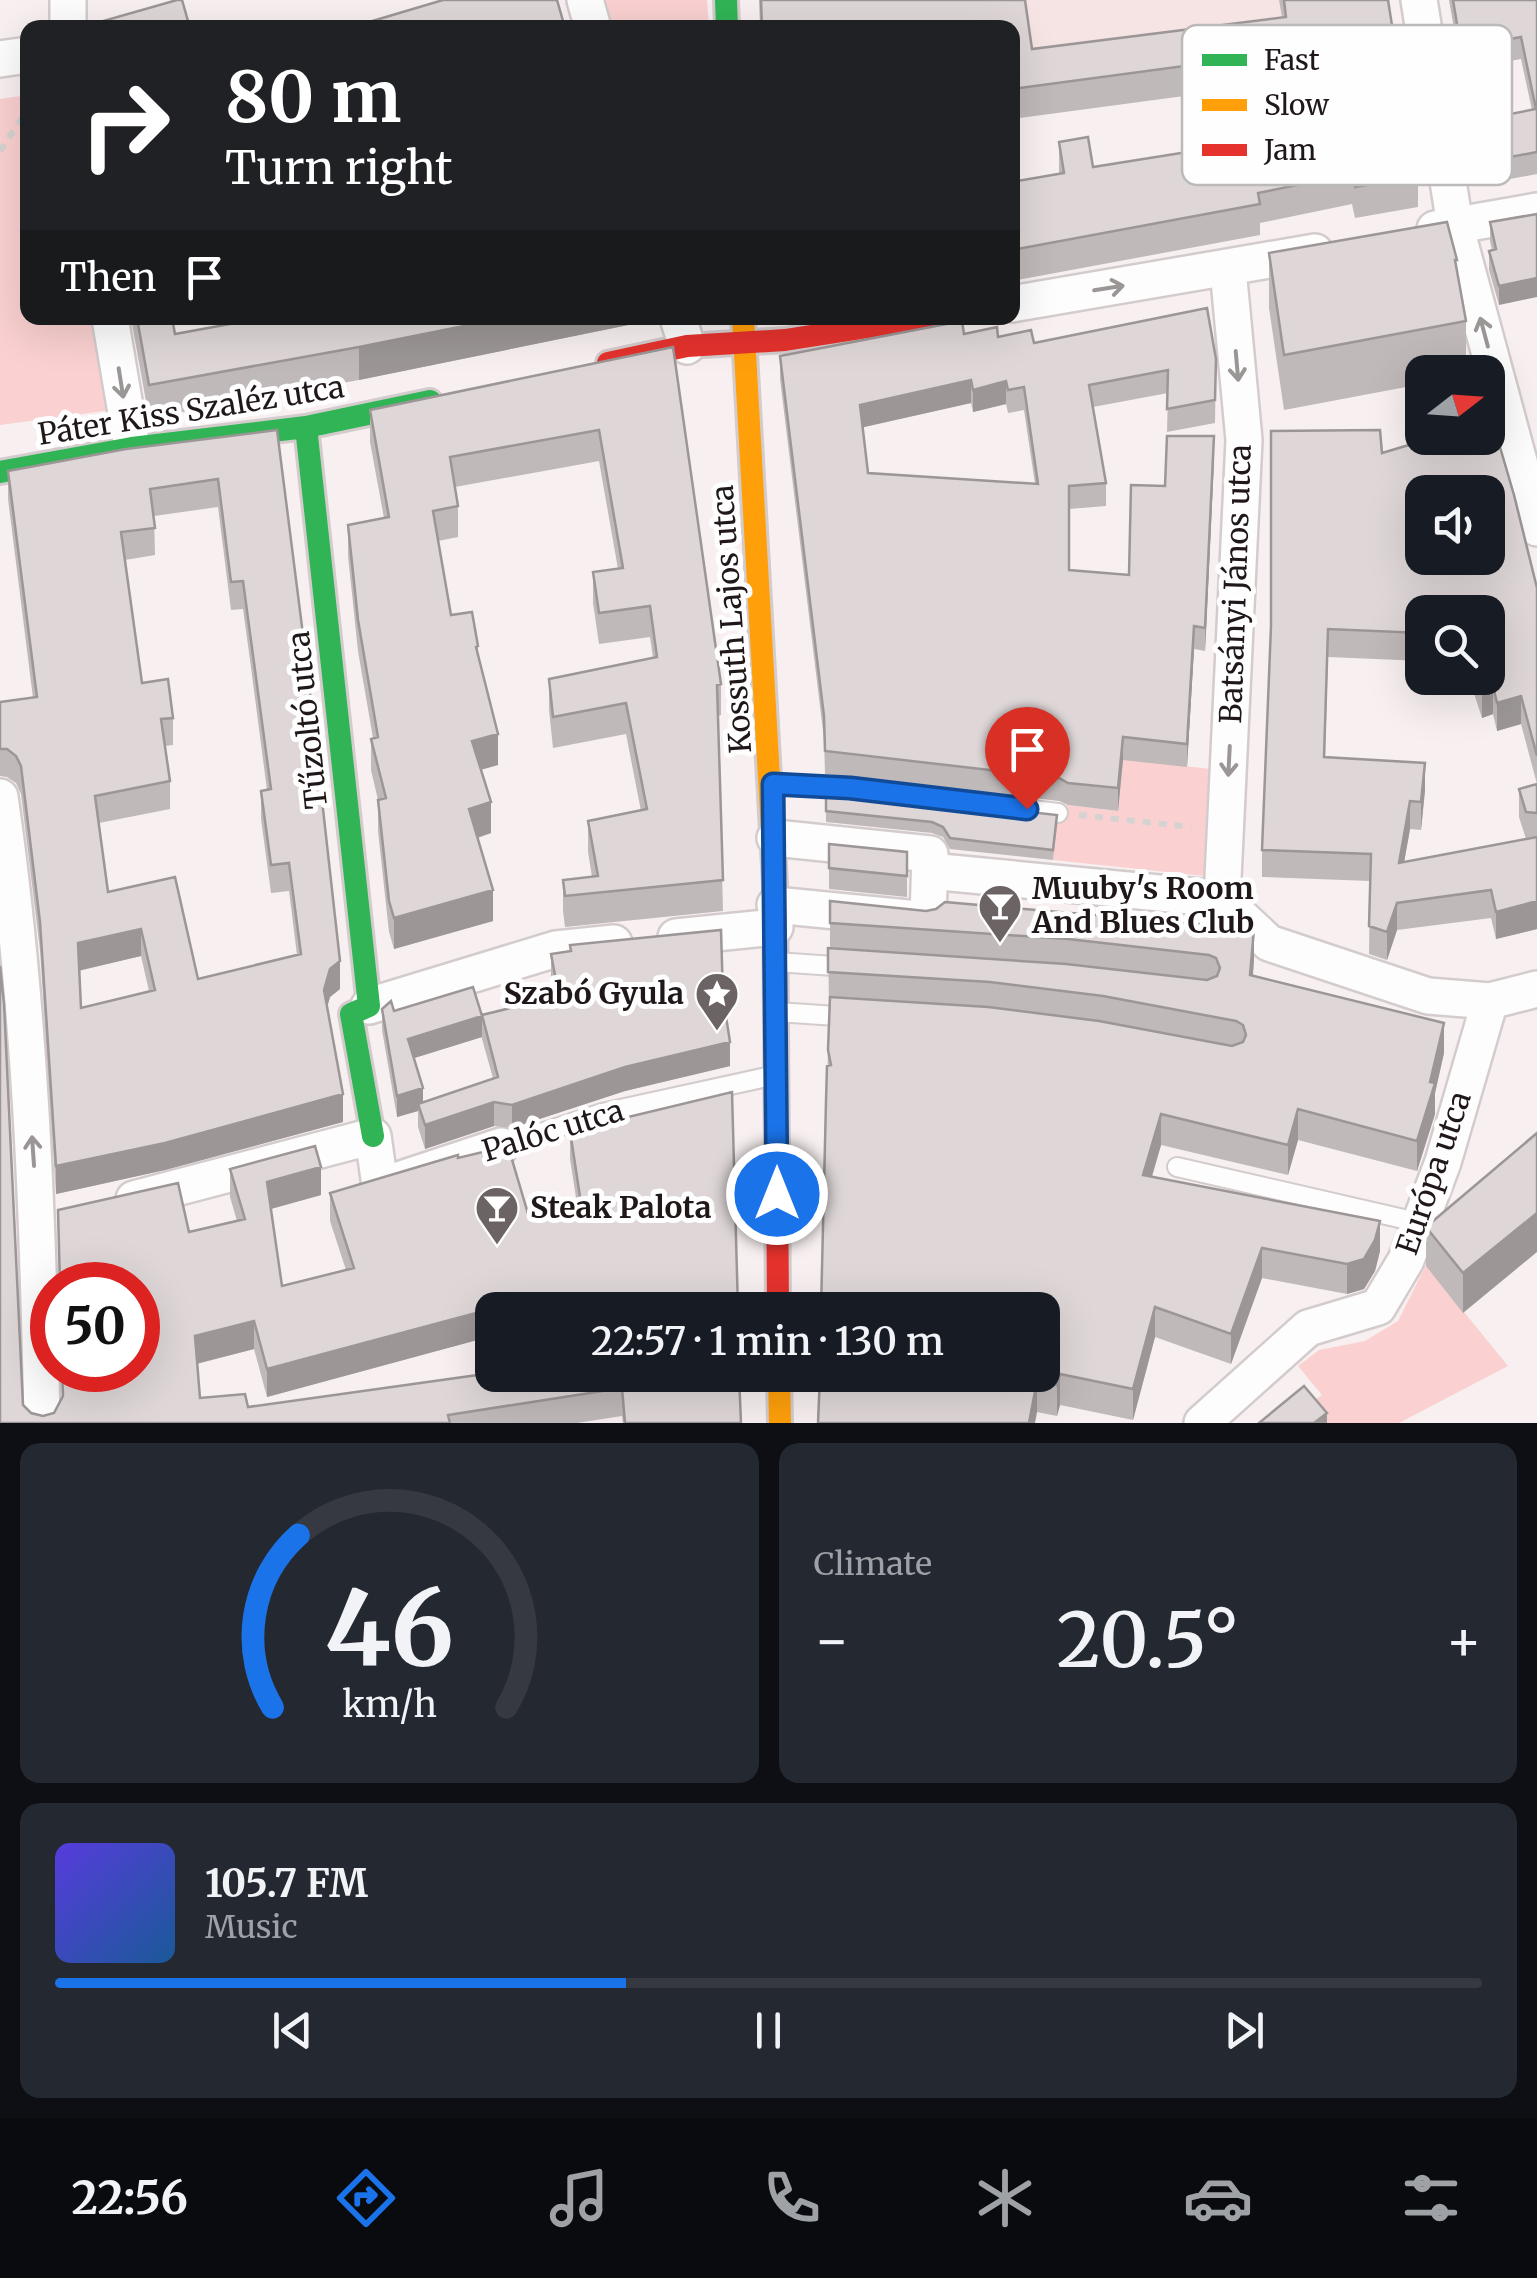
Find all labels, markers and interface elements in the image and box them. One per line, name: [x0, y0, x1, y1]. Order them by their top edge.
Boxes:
legend: [1182, 25, 1512, 185]
text: Fast: [1264, 42, 1320, 78]
text: 80 m: [225, 53, 401, 141]
icon: right: [60, 60, 190, 190]
text: Slow: [1264, 87, 1329, 123]
text: Jam: [1263, 132, 1317, 168]
text: Turn right: [225, 140, 453, 196]
icon: arrive: [177, 250, 232, 305]
text: Then: [60, 254, 157, 301]
one-way arrow: [1092, 279, 1124, 297]
one-way arrow: [1474, 317, 1493, 349]
one-way arrow: [1228, 350, 1247, 382]
north arrow: [1405, 355, 1505, 455]
map controls: [1405, 355, 1505, 695]
one-way arrow: [112, 366, 131, 399]
street label: Páter Kiss Szaléz utca: [35, 367, 347, 453]
street label: Batsányi János utca: [1211, 444, 1259, 724]
button: sound: [1405, 475, 1505, 575]
street label: Kossuth Lajos utca: [703, 484, 759, 755]
button: search: [1405, 595, 1505, 695]
street label: Tűzoltó utca: [279, 629, 335, 811]
pin: [985, 707, 1070, 810]
icon: arrive: [1000, 722, 1055, 777]
one-way arrow: [1219, 744, 1238, 776]
place label: Muuby's Room And Blues Club: [1031, 869, 1254, 941]
bar icon: Muuby's Room And Blues Club: [977, 883, 1023, 944]
place icon: Szabó Gyula: [694, 971, 740, 1032]
place label: Szabó Gyula: [503, 974, 684, 1012]
street label: Európa utca: [1387, 1086, 1479, 1259]
street label: Palóc utca: [477, 1091, 628, 1170]
one-way arrow: [23, 1135, 42, 1167]
position arrow: [725, 1142, 829, 1246]
bar icon: Steak Palota: [474, 1185, 520, 1246]
place label: Steak Palota: [530, 1188, 712, 1226]
speed limit sign: 50: [30, 1262, 160, 1392]
text: 22:57 · 1 min · 130 m: [591, 1318, 944, 1365]
text: Climate: [814, 1544, 932, 1584]
text: 46: [325, 1563, 454, 1693]
text: 20.5°: [1056, 1593, 1239, 1687]
text: −: [814, 1606, 850, 1675]
text: +: [1445, 1606, 1482, 1675]
text: km/h: [342, 1682, 437, 1727]
text: 105.7 FM: [205, 1860, 368, 1907]
text: Music: [205, 1907, 298, 1947]
icon: previous: [265, 2003, 320, 2058]
icon: pause: [741, 2003, 796, 2058]
icon: next: [1217, 2003, 1272, 2058]
icon: directions: [331, 2163, 401, 2233]
icon: music: [544, 2163, 614, 2233]
icon: phone: [757, 2163, 827, 2233]
icon: climate: [970, 2163, 1040, 2233]
icon: car: [1183, 2163, 1253, 2233]
icon: filters: [1396, 2163, 1466, 2233]
text: 22:56: [71, 2170, 188, 2226]

